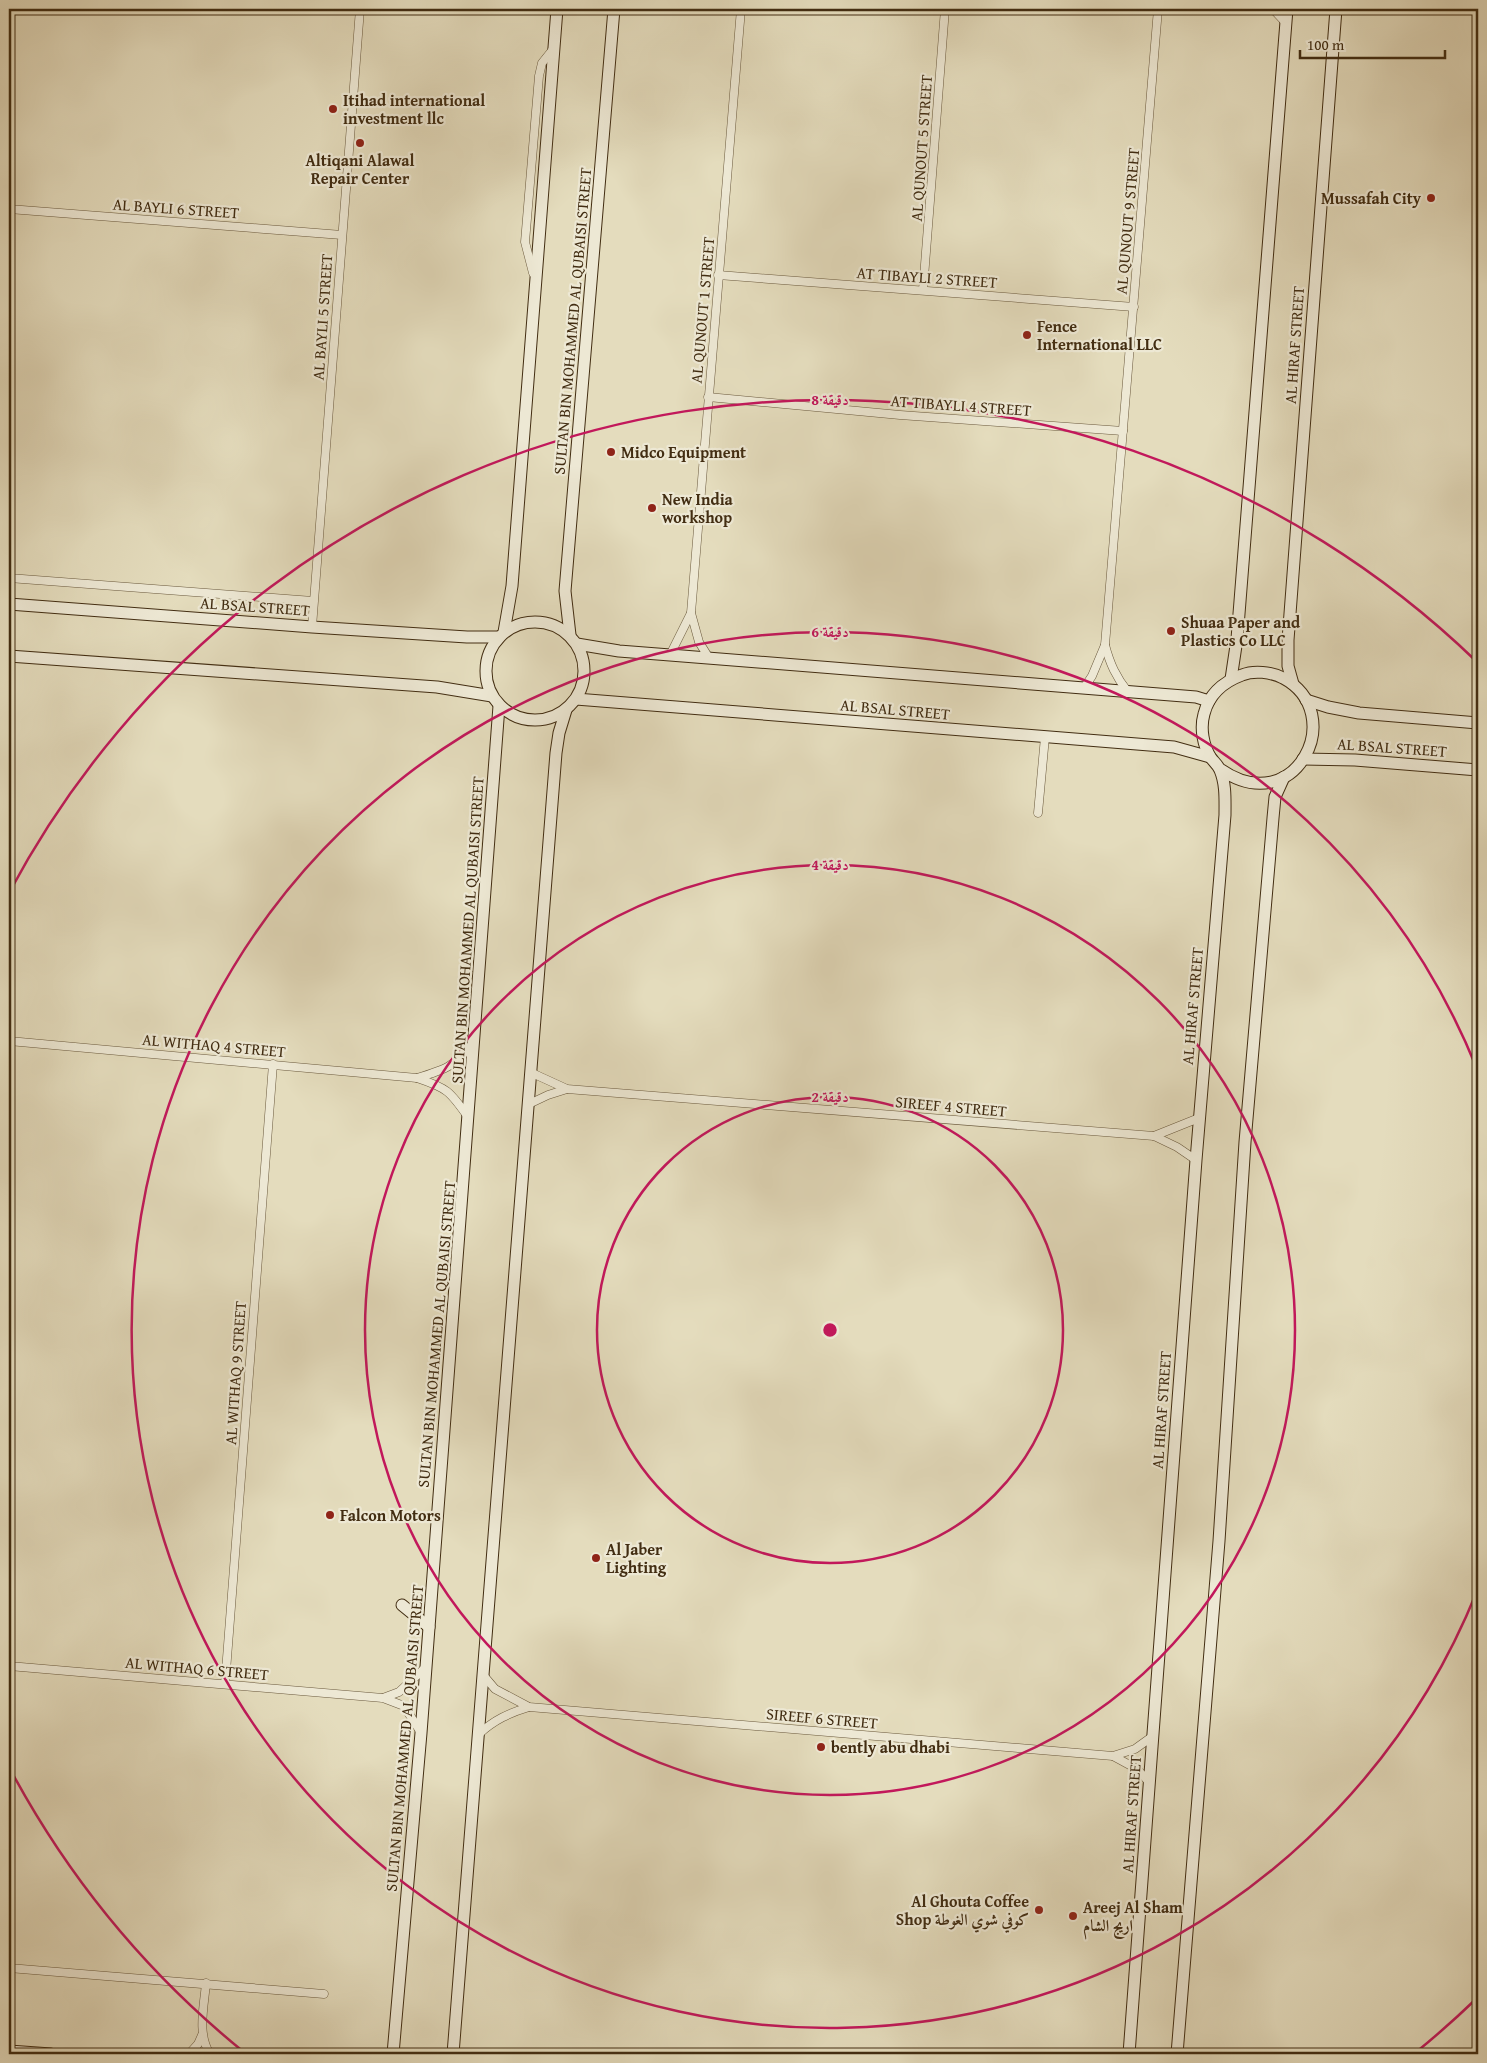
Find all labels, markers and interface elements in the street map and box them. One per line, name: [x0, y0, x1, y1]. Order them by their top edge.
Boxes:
scale bar: [1300, 28, 1444, 60]
text: 100 m: [1307, 34, 1345, 55]
street label: AL QUNOUT 5 STREET: [904, 74, 938, 222]
place label: Itihad international investment llc: [343, 88, 485, 130]
marker: Itihad international investment llc: [327, 103, 339, 115]
marker: Altiqani Alawal Repair Center: [354, 137, 366, 149]
street label: AL QUNOUT 9 STREET: [1109, 147, 1145, 295]
place label: Altiqani Alawal Repair Center: [306, 148, 414, 190]
street label: SULTAN BIN MOHAMMED AL QUBAISI STREET: [547, 167, 597, 475]
place label: Mussafah City: [1321, 186, 1422, 210]
street label: AL BAYLI 6 STREET: [112, 192, 240, 224]
marker: Mussafah City: [1425, 192, 1437, 204]
street label: AL QUNOUT 1 STREET: [684, 236, 720, 384]
street label: AL BAYLI 5 STREET: [306, 253, 338, 381]
street label: AT TIBAYLI 2 STREET: [856, 260, 998, 294]
street label: AL HIRAF STREET: [1278, 285, 1310, 405]
place label: Fence International LLC: [1037, 314, 1162, 356]
marker: Fence International LLC: [1021, 329, 1033, 341]
street label: AT TIBAYLI 4 STREET: [890, 388, 1032, 422]
text: 8 دقيقة: [811, 389, 849, 410]
place label: Midco Equipment: [621, 440, 746, 464]
marker: Midco Equipment: [605, 446, 617, 458]
place label: New India workshop: [662, 487, 734, 529]
marker: New India workshop: [646, 502, 658, 514]
street label: AL BSAL STREET: [199, 590, 311, 622]
place label: Shuaa Paper and Plastics Co LLC: [1181, 610, 1301, 652]
text: 6 دقيقة: [811, 621, 849, 642]
marker: Shuaa Paper and Plastics Co LLC: [1165, 625, 1177, 637]
street label: AL BSAL STREET: [839, 692, 951, 726]
street label: AL BSAL STREET: [1336, 731, 1448, 763]
street label: SULTAN BIN MOHAMMED AL QUBAISI STREET: [444, 776, 490, 1084]
text: 4 دقيقة: [811, 854, 849, 875]
street label: AL HIRAF STREET: [1175, 946, 1209, 1066]
street label: AL WITHAQ 4 STREET: [141, 1027, 287, 1063]
text: 2 دقيقة: [811, 1086, 849, 1107]
street label: SIREEF 4 STREET: [894, 1089, 1008, 1123]
street label: SULTAN BIN MOHAMMED AL QUBAISI STREET: [411, 1180, 461, 1488]
street label: AL WITHAQ 9 STREET: [218, 1300, 252, 1446]
centre of rings: [821, 1321, 839, 1339]
street label: AL HIRAF STREET: [1145, 1350, 1177, 1470]
place label: Falcon Motors: [340, 1503, 441, 1527]
marker: Falcon Motors: [324, 1509, 336, 1521]
place label: Al Jaber Lighting: [606, 1537, 667, 1579]
marker: Al Jaber Lighting: [590, 1552, 602, 1564]
street label: SULTAN BIN MOHAMMED AL QUBAISI STREET: [379, 1584, 429, 1892]
street label: AL WITHAQ 6 STREET: [124, 1650, 270, 1686]
street label: SIREEF 6 STREET: [765, 1701, 879, 1735]
place label: bently abu dhabi: [831, 1735, 950, 1759]
marker: bently abu dhabi: [815, 1741, 827, 1753]
street label: AL HIRAF STREET: [1115, 1754, 1147, 1874]
place label: Al Ghouta Coffee Shop كوفي شوي الغوطة: [896, 1889, 1029, 1933]
place label: Areej Al Sham اريج الشام: [1083, 1895, 1183, 1940]
marker: Al Ghouta Coffee Shop كوفي شوي الغوطة: [1033, 1904, 1045, 1916]
marker: Areej Al Sham اريج الشام: [1067, 1910, 1079, 1922]

